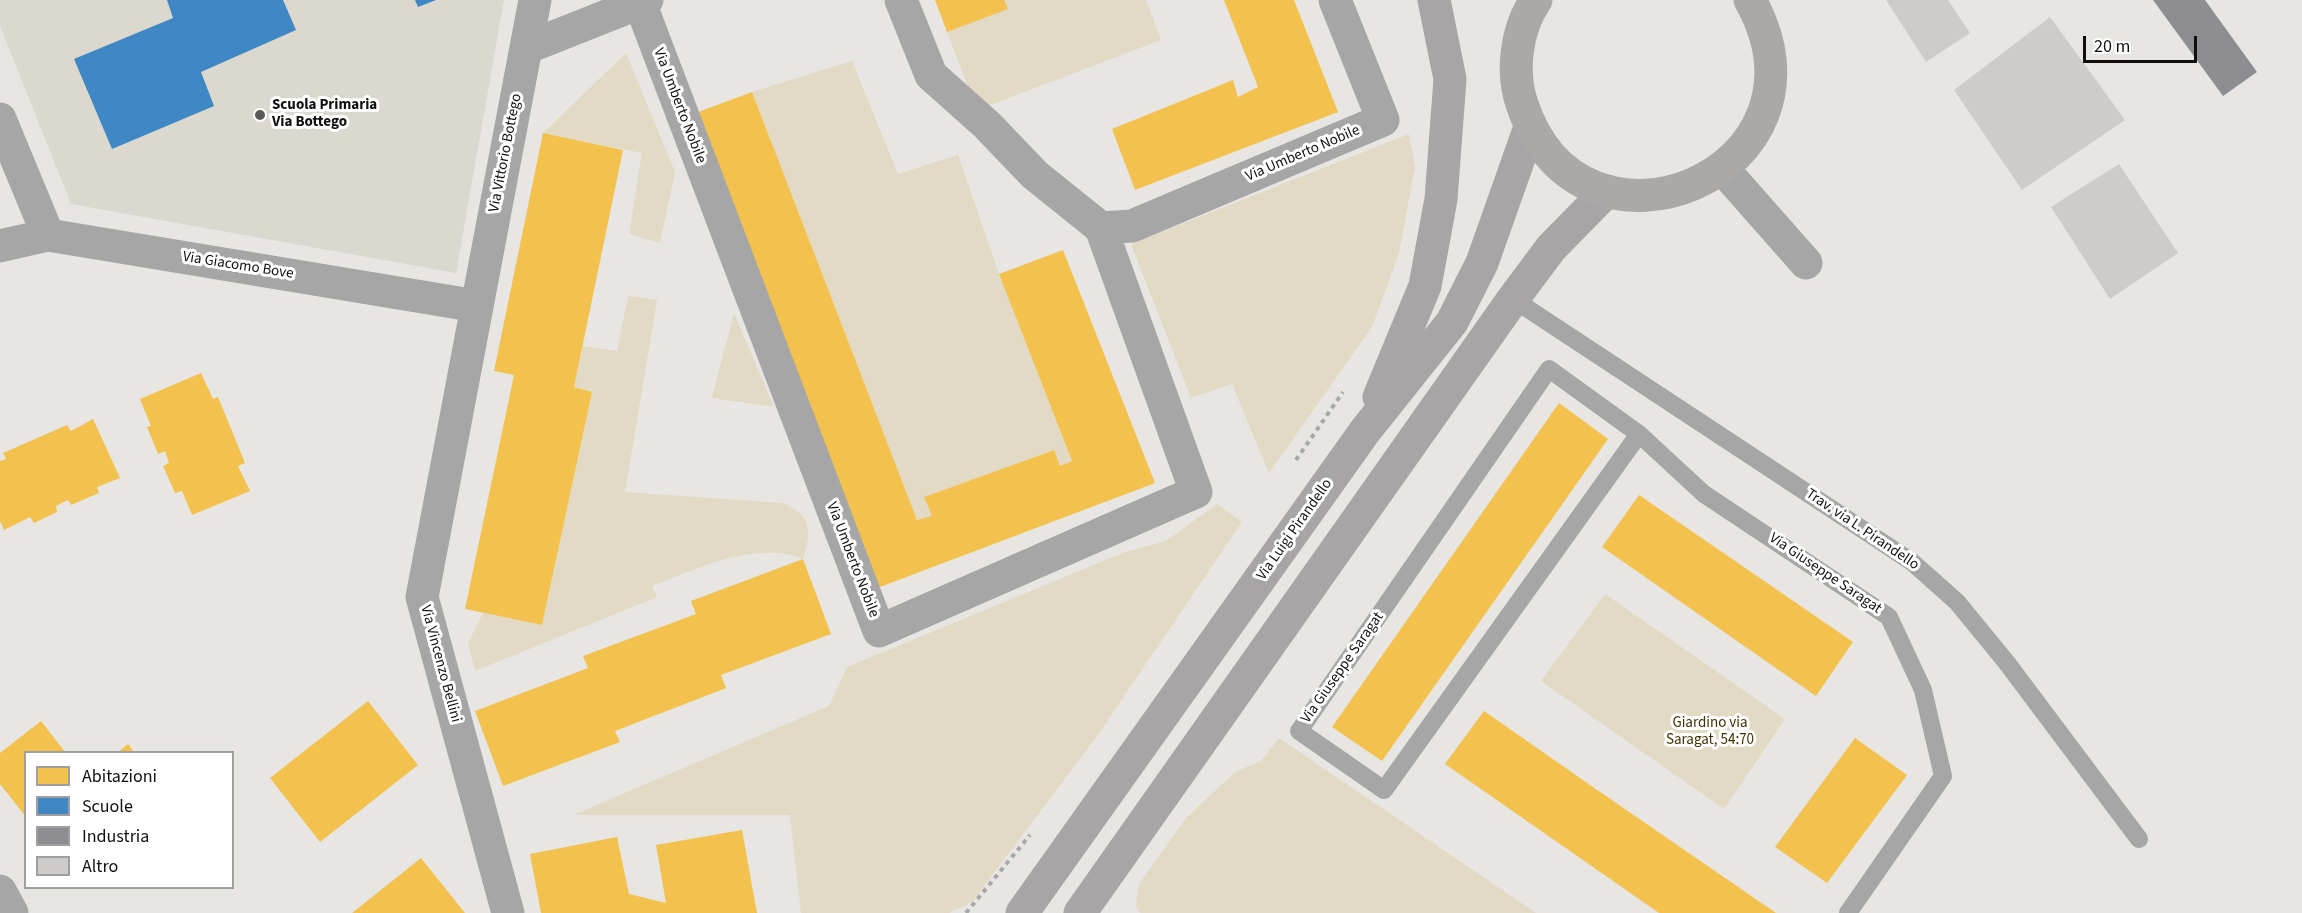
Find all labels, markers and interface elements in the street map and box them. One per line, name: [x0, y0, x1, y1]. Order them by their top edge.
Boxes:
scale bar: [2086, 24, 2200, 62]
text: 20 m: [2094, 34, 2130, 59]
street label: Via Umberto Nobile: [649, 46, 709, 166]
street label: Via Vittorio Bottego: [486, 92, 526, 214]
place label: Scuola Primaria Via Bottego: [272, 97, 377, 132]
marker: Scuola Primaria Via Bottego: [253, 108, 267, 122]
street label: Via Umberto Nobile: [1243, 122, 1363, 186]
street label: Via Giacomo Bove: [181, 248, 295, 284]
street label: Via Luigi Pirandello: [1253, 476, 1337, 584]
street label: Trav. via L. Pirandello: [1802, 485, 1922, 575]
street label: Via Umberto Nobile: [822, 500, 882, 620]
street label: Via Giuseppe Saragat: [1765, 530, 1885, 618]
street label: Via Vincenzo Bellini: [416, 603, 464, 725]
street label: Via Giuseppe Saragat: [1298, 609, 1388, 727]
park label: Giardino via Saragat, 54:70: [1666, 715, 1754, 750]
legend: [24, 751, 234, 889]
text: Abitazioni: [82, 764, 157, 789]
text: Scuole: [82, 794, 133, 819]
text: Industria: [82, 824, 149, 849]
text: Altro: [82, 854, 118, 879]

